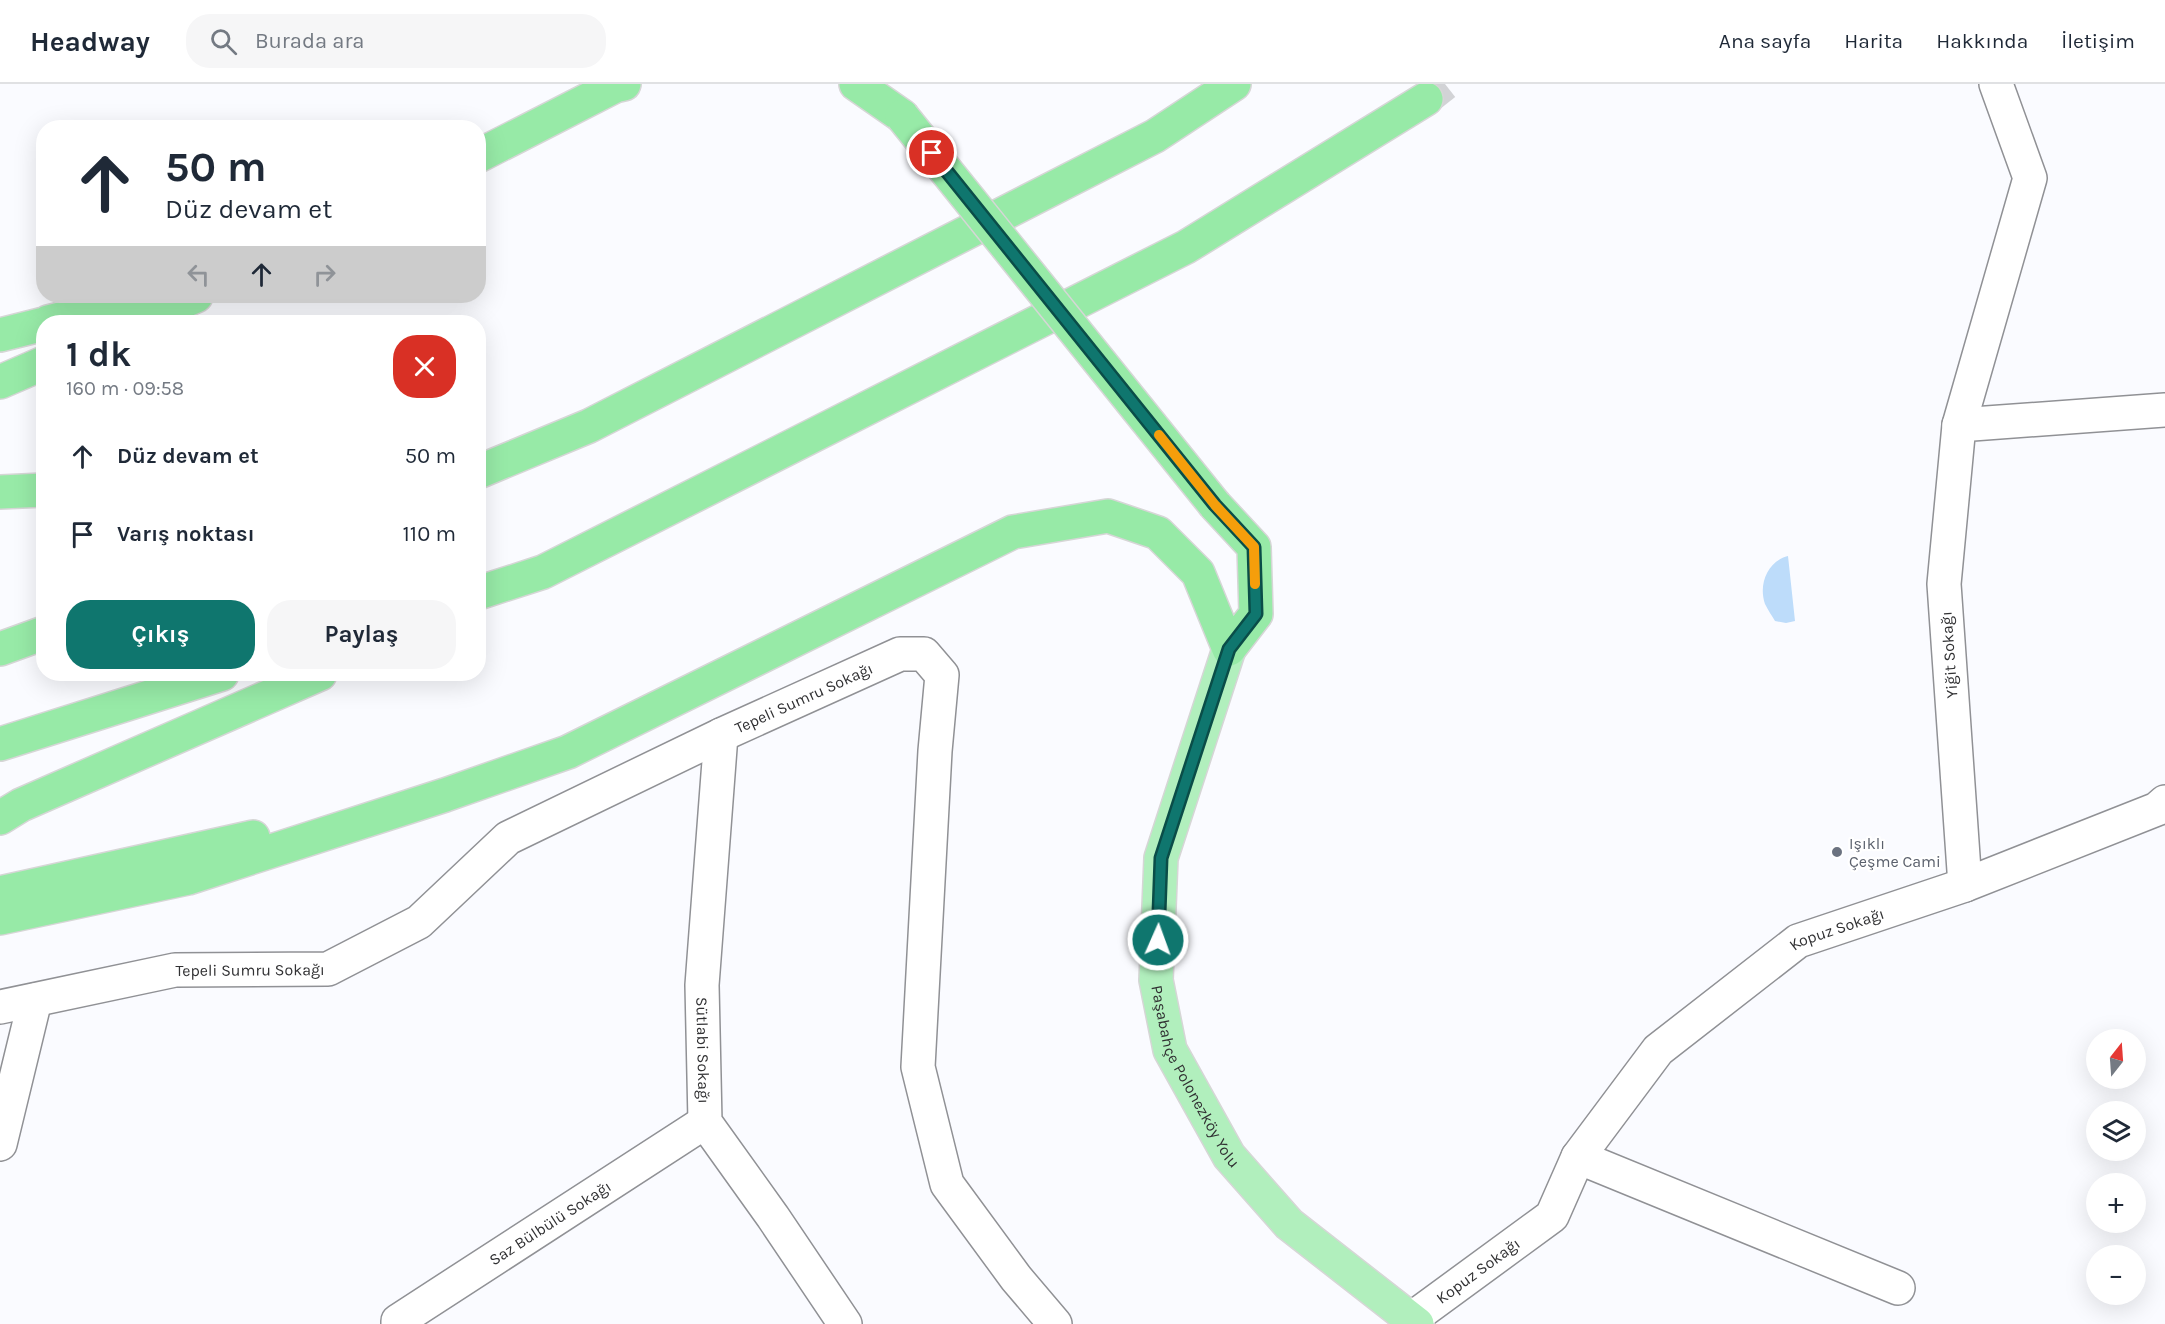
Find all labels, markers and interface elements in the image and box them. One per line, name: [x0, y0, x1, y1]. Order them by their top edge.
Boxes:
search box: [186, 14, 606, 68]
text: Headway: [30, 25, 150, 58]
icon: search: [207, 25, 240, 58]
text: Burada ara: [255, 28, 364, 54]
text: Ana sayfa: [1719, 29, 1811, 53]
text: Harita: [1844, 29, 1903, 53]
text: Hakkında: [1936, 29, 2028, 53]
text: İletişim: [2061, 29, 2135, 53]
pin: [906, 127, 957, 178]
icon: arrive: [915, 136, 948, 169]
text: 50 m: [165, 142, 267, 192]
icon: ahead: [66, 144, 144, 222]
text: Düz devam et: [165, 193, 332, 225]
icon: left: [182, 258, 215, 291]
icon: ahead: [245, 258, 278, 291]
icon: right: [308, 258, 341, 291]
text: 1 dk: [66, 333, 131, 375]
button: close: [393, 335, 456, 398]
text: 160 m · 09:58: [66, 377, 184, 400]
icon: ahead: [66, 440, 99, 473]
text: Düz devam et: [117, 443, 259, 469]
text: 50 m: [405, 443, 456, 469]
icon: arrive: [66, 518, 99, 551]
text: Varış noktası: [117, 521, 255, 547]
text: 110 m: [403, 521, 456, 547]
button: Çıkış: [66, 600, 255, 669]
button: Paylaş: [267, 600, 456, 669]
street label: Yiğit Sokağı: [1936, 611, 1962, 699]
street label: Tepeli Sumru Sokağı: [732, 658, 876, 737]
place label: Işıklı Çeşme Cami: [1849, 834, 1941, 871]
marker: Işıklı Çeşme Cami: [1830, 845, 1844, 859]
street label: Kopuz Sokağı: [1785, 903, 1886, 954]
position arrow: [1126, 908, 1190, 972]
street label: Tepeli Sumru Sokağı: [175, 960, 325, 979]
street label: Paşabahçe Polonezköy Yolu: [1148, 984, 1244, 1171]
street label: Sütlabi Sokağı: [693, 997, 714, 1104]
north arrow: [2086, 1029, 2146, 1089]
map controls: [2086, 1029, 2146, 1305]
button: layers: [2086, 1101, 2146, 1161]
button: +: [2086, 1173, 2146, 1233]
street label: Saz Bülbülü Sokağı: [485, 1176, 614, 1269]
street label: Kopuz Sokağı: [1432, 1233, 1523, 1307]
button: −: [2086, 1245, 2146, 1305]

